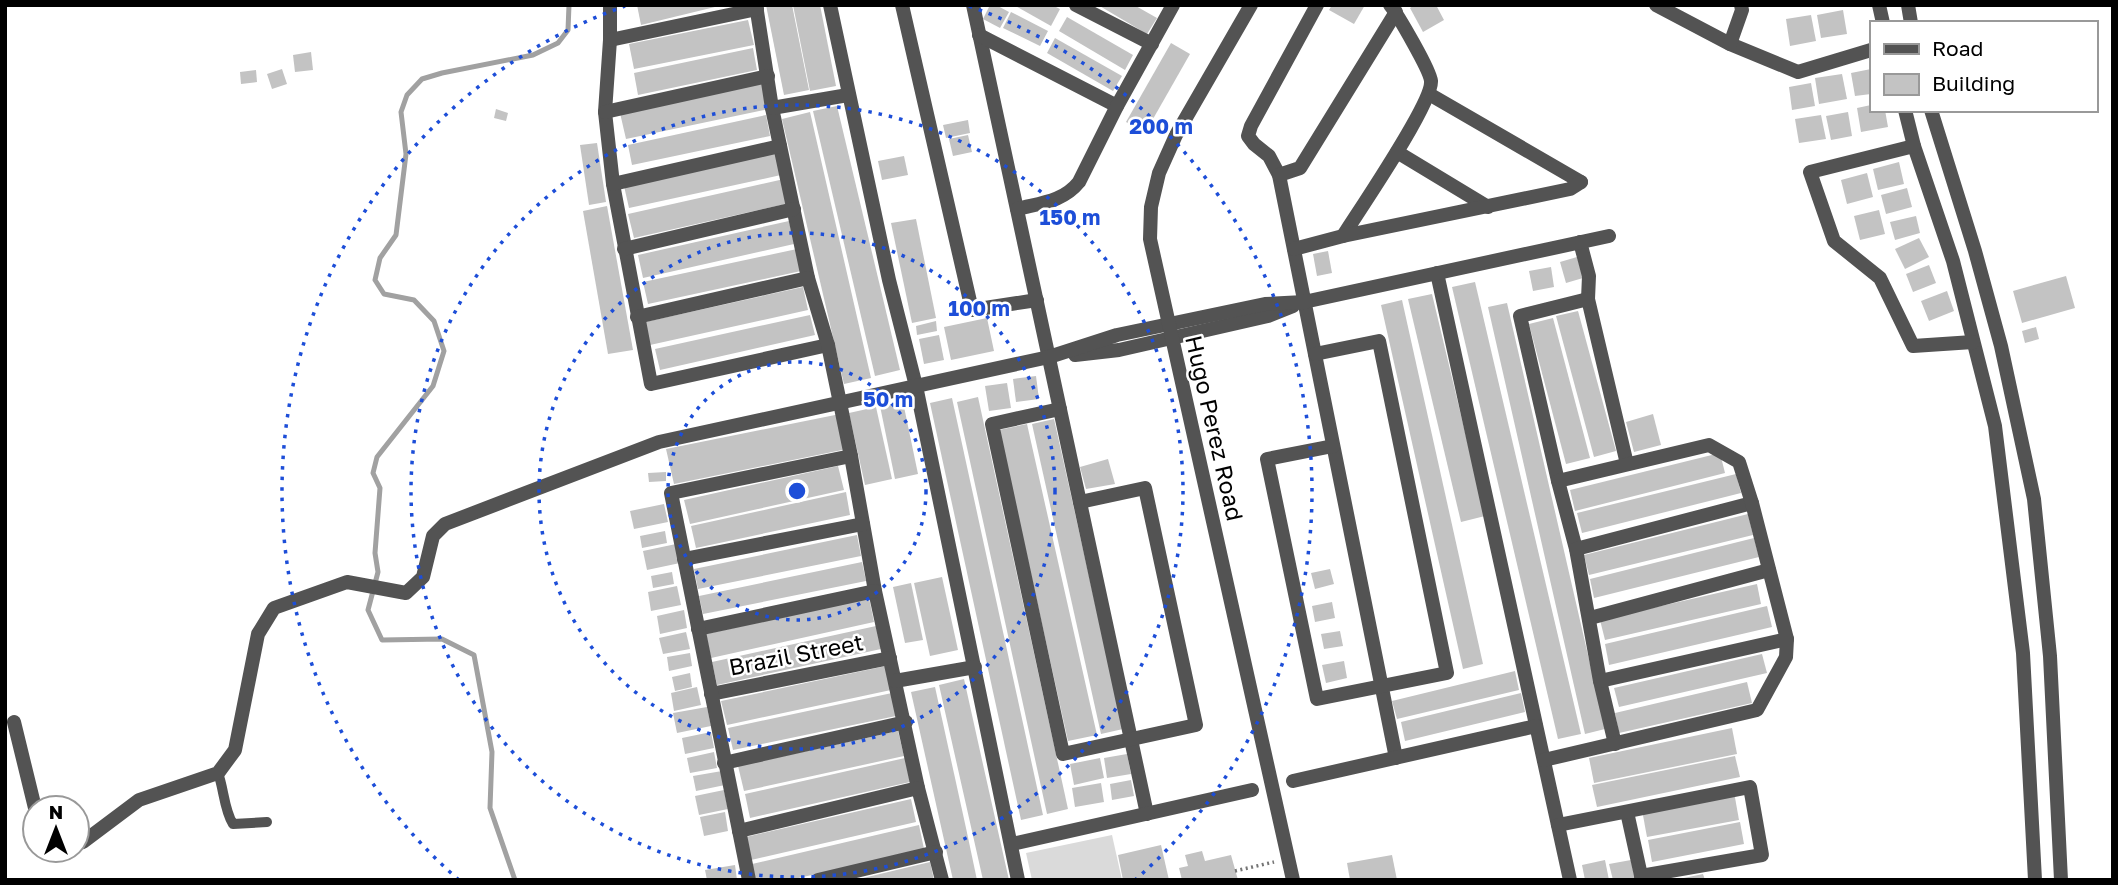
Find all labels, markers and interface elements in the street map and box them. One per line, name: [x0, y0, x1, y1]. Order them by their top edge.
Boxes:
legend: [1870, 21, 2097, 112]
text: Road: [1932, 35, 1983, 61]
text: Building: [1932, 70, 2015, 96]
text: 200 m: [1129, 113, 1193, 139]
text: 150 m: [1040, 204, 1100, 230]
text: 100 m: [948, 295, 1010, 321]
street label: Hugo Perez Road: [1180, 333, 1250, 523]
text: 50 m: [863, 386, 913, 412]
centre of rings: [785, 479, 809, 503]
street label: Brazil Street: [726, 627, 866, 681]
north arrow: [21, 794, 91, 864]
text: N: [49, 800, 63, 823]

